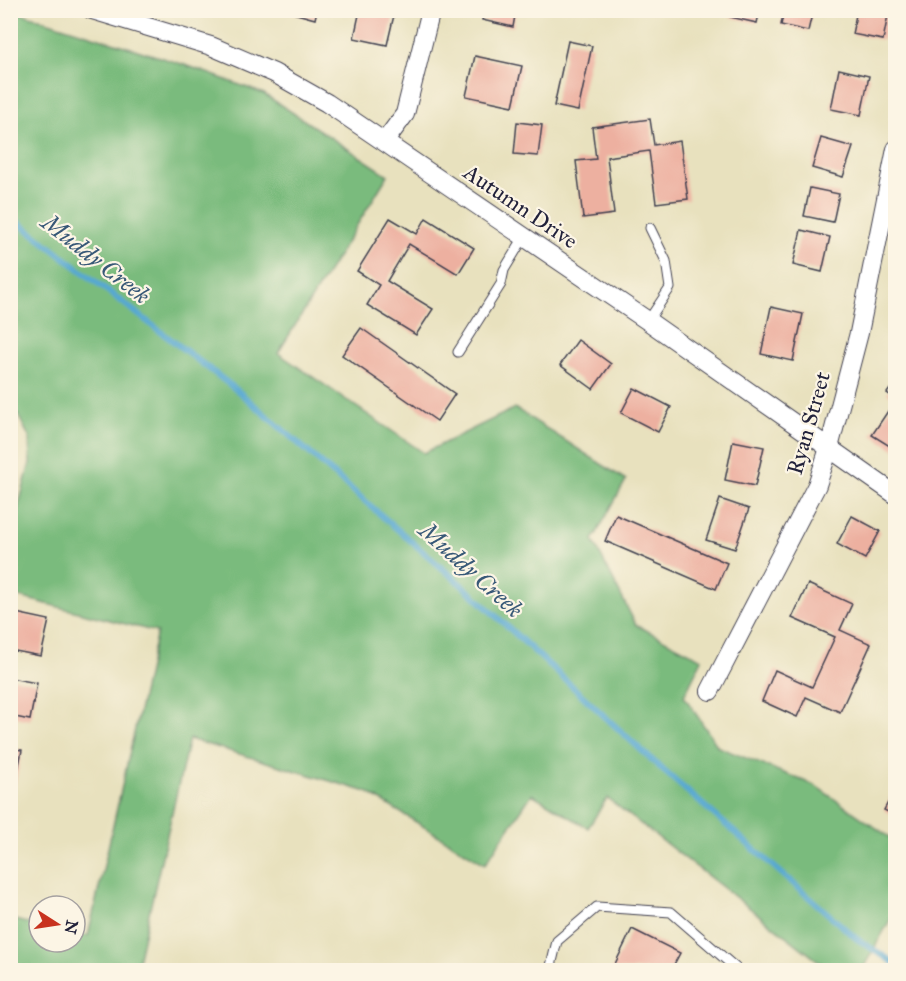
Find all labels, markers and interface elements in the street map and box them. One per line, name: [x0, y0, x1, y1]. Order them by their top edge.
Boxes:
street label: Autumn Drive: [458, 158, 583, 254]
water label: Muddy Creek: [34, 206, 156, 311]
street label: Ryan Street: [781, 368, 836, 478]
water label: Muddy Creek: [412, 514, 529, 625]
north arrow: [27, 894, 87, 954]
text: N: [60, 918, 82, 936]

